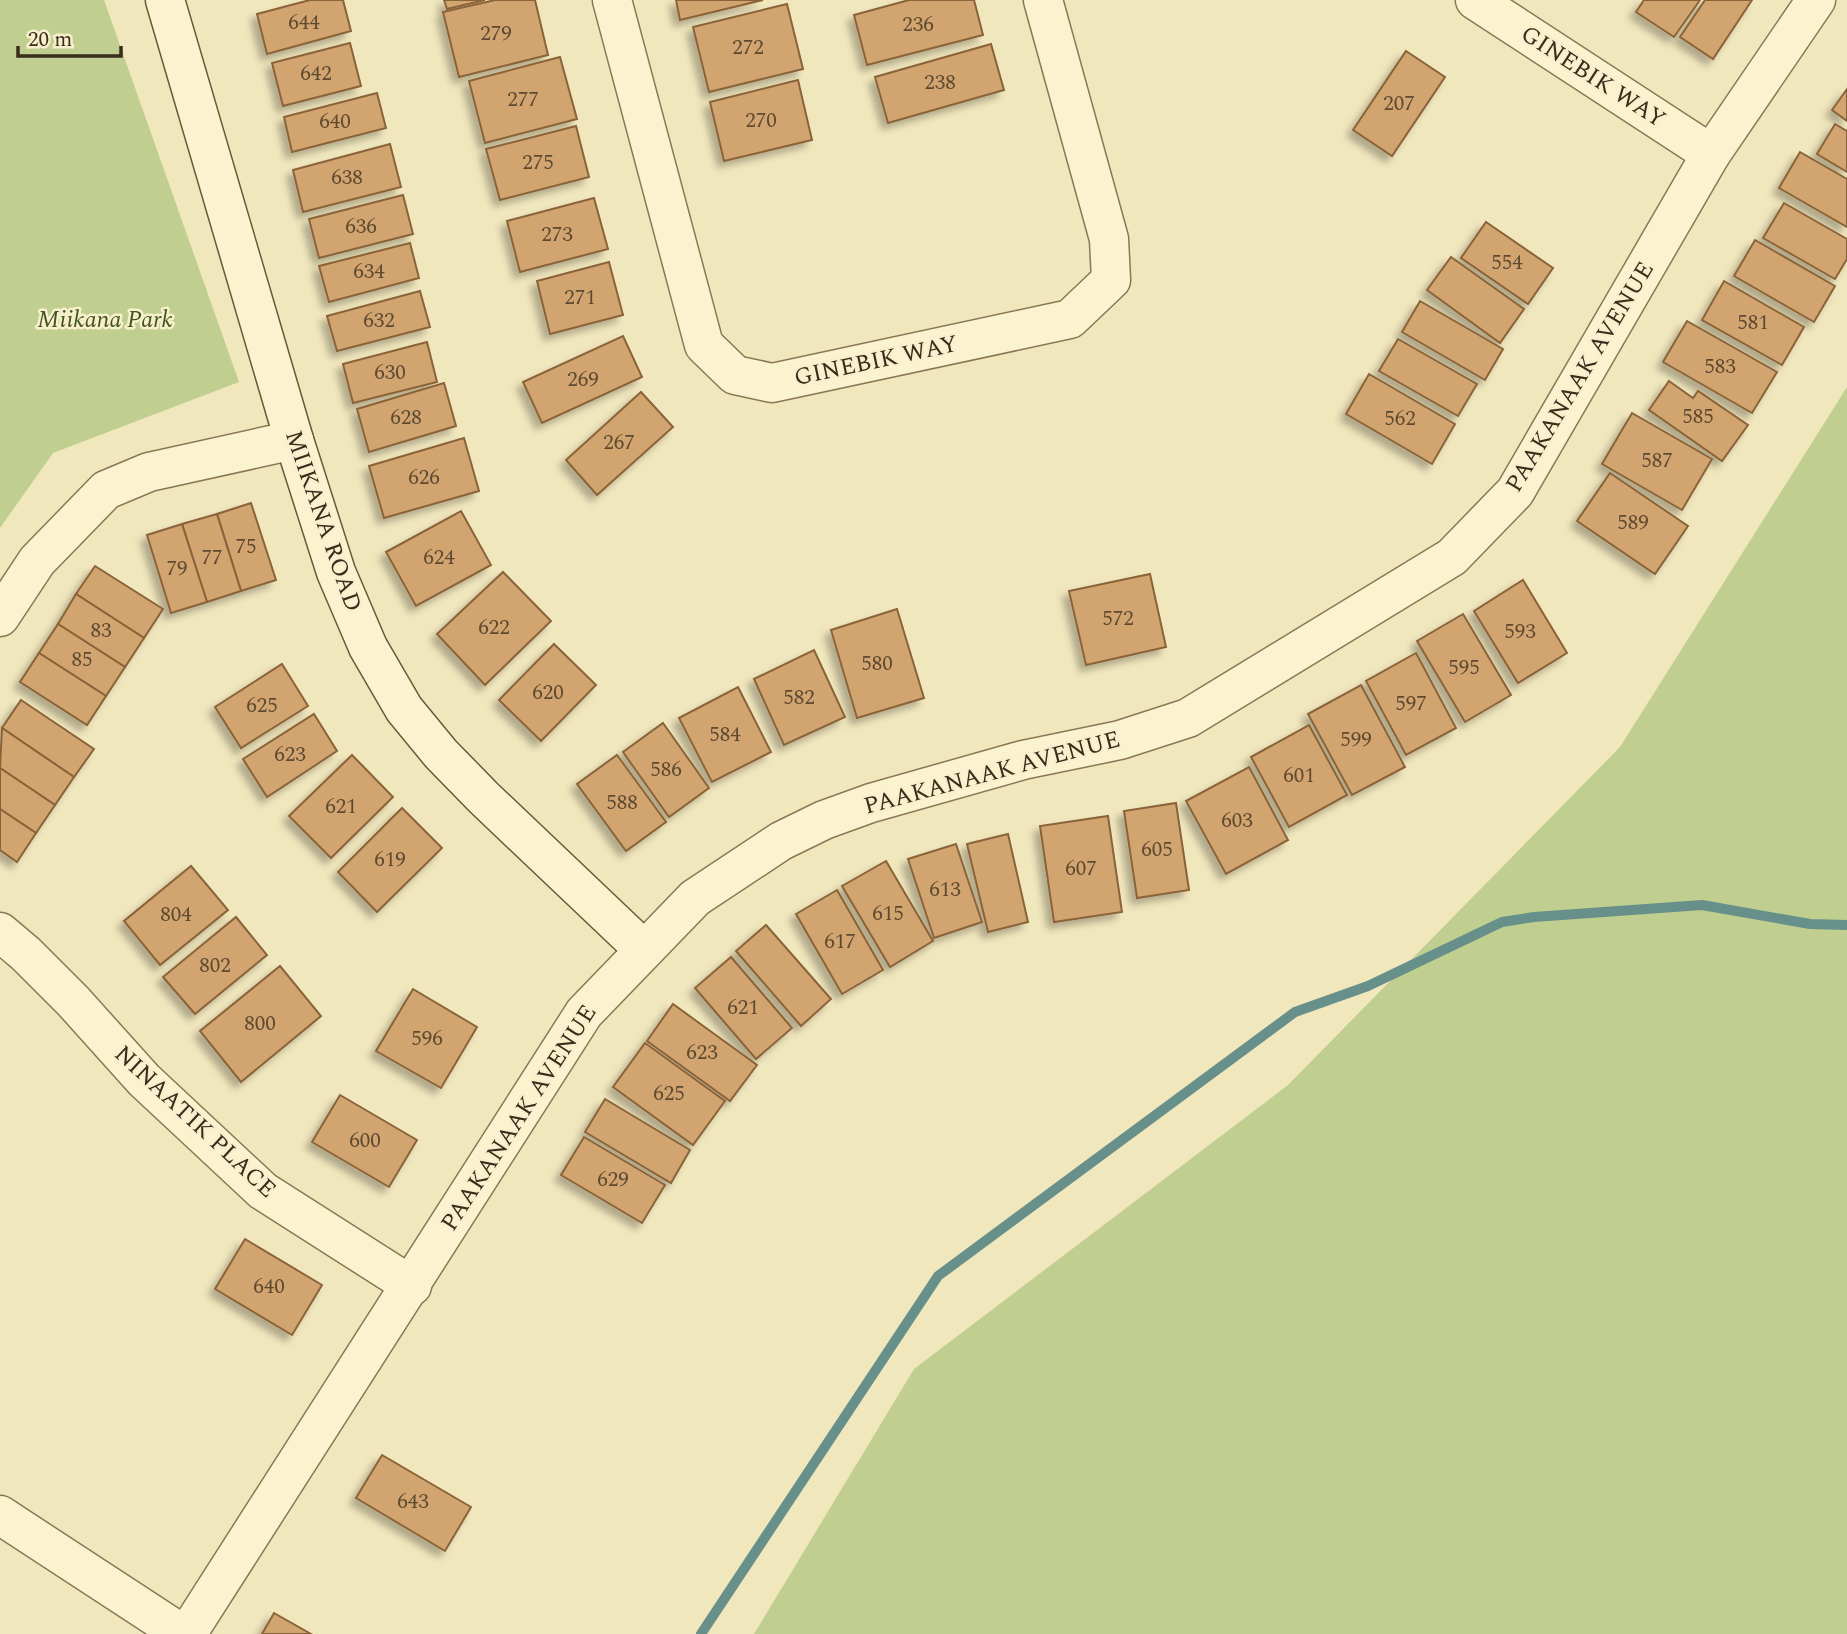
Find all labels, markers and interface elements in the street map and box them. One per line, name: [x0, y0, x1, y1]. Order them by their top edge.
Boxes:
house number: 644: [288, 7, 320, 39]
house number: 236: [902, 9, 934, 41]
scale bar: [18, 14, 121, 58]
street label: GINEBIK WAY: [1513, 17, 1673, 137]
house number: 279: [480, 18, 512, 50]
text: 20 m: [28, 24, 72, 56]
house number: 272: [732, 32, 764, 64]
house number: 642: [300, 58, 332, 90]
house number: 238: [924, 67, 956, 99]
house number: 277: [507, 84, 539, 116]
house number: 207: [1383, 88, 1415, 120]
house number: 270: [745, 105, 777, 137]
house number: 640: [319, 106, 351, 138]
house number: 275: [522, 147, 554, 179]
house number: 638: [331, 162, 363, 194]
house number: 636: [345, 211, 377, 243]
house number: 273: [541, 219, 573, 251]
house number: 554: [1491, 247, 1523, 279]
street label: PAAKANAAK AVENUE: [1497, 255, 1663, 499]
house number: 634: [353, 256, 385, 288]
house number: 271: [564, 282, 596, 314]
park label: Miikana Park: [37, 302, 173, 338]
house number: 632: [363, 305, 395, 337]
house number: 581: [1737, 307, 1769, 339]
street label: GINEBIK WAY: [791, 326, 961, 396]
house number: 583: [1704, 351, 1736, 383]
house number: 630: [374, 357, 406, 389]
house number: 269: [567, 364, 599, 396]
house number: 585: [1682, 401, 1714, 433]
house number: 628: [390, 402, 422, 434]
house number: 562: [1384, 403, 1416, 435]
street label: MIIKANA ROAD: [275, 425, 371, 617]
house number: 267: [603, 427, 635, 459]
house number: 587: [1641, 445, 1673, 477]
house number: 626: [408, 462, 440, 494]
house number: 589: [1617, 507, 1649, 539]
house number: 75: [236, 531, 257, 563]
house number: 77: [202, 542, 223, 574]
house number: 624: [423, 542, 455, 574]
house number: 79: [167, 553, 188, 585]
house number: 572: [1102, 603, 1134, 635]
house number: 622: [478, 612, 510, 644]
house number: 83: [91, 615, 112, 647]
house number: 593: [1504, 616, 1536, 648]
house number: 85: [72, 644, 93, 676]
house number: 580: [861, 648, 893, 680]
house number: 595: [1448, 652, 1480, 684]
house number: 620: [532, 677, 564, 709]
house number: 582: [783, 682, 815, 714]
house number: 597: [1395, 688, 1427, 720]
house number: 625: [246, 690, 278, 722]
house number: 584: [709, 719, 741, 751]
street label: PAAKANAAK AVENUE: [860, 721, 1124, 825]
house number: 599: [1340, 724, 1372, 756]
house number: 623: [274, 739, 306, 771]
house number: 586: [650, 754, 682, 786]
house number: 601: [1283, 760, 1315, 792]
house number: 588: [606, 787, 638, 819]
house number: 621: [325, 791, 357, 823]
house number: 603: [1221, 805, 1253, 837]
house number: 605: [1141, 834, 1173, 866]
house number: 619: [374, 844, 406, 876]
house number: 607: [1065, 853, 1097, 885]
house number: 613: [929, 874, 961, 906]
house number: 615: [872, 898, 904, 930]
house number: 804: [160, 899, 192, 931]
house number: 617: [824, 926, 856, 958]
house number: 802: [199, 950, 231, 982]
house number: 621: [727, 992, 759, 1024]
street label: PAAKANAAK AVENUE: [432, 998, 606, 1238]
house number: 800: [244, 1008, 276, 1040]
house number: 596: [411, 1023, 443, 1055]
street label: NINAATIK PLACE: [106, 1037, 284, 1207]
house number: 623: [686, 1037, 718, 1069]
house number: 625: [653, 1078, 685, 1110]
house number: 600: [349, 1125, 381, 1157]
house number: 629: [597, 1164, 629, 1196]
house number: 640: [253, 1271, 285, 1303]
house number: 643: [397, 1486, 429, 1518]

